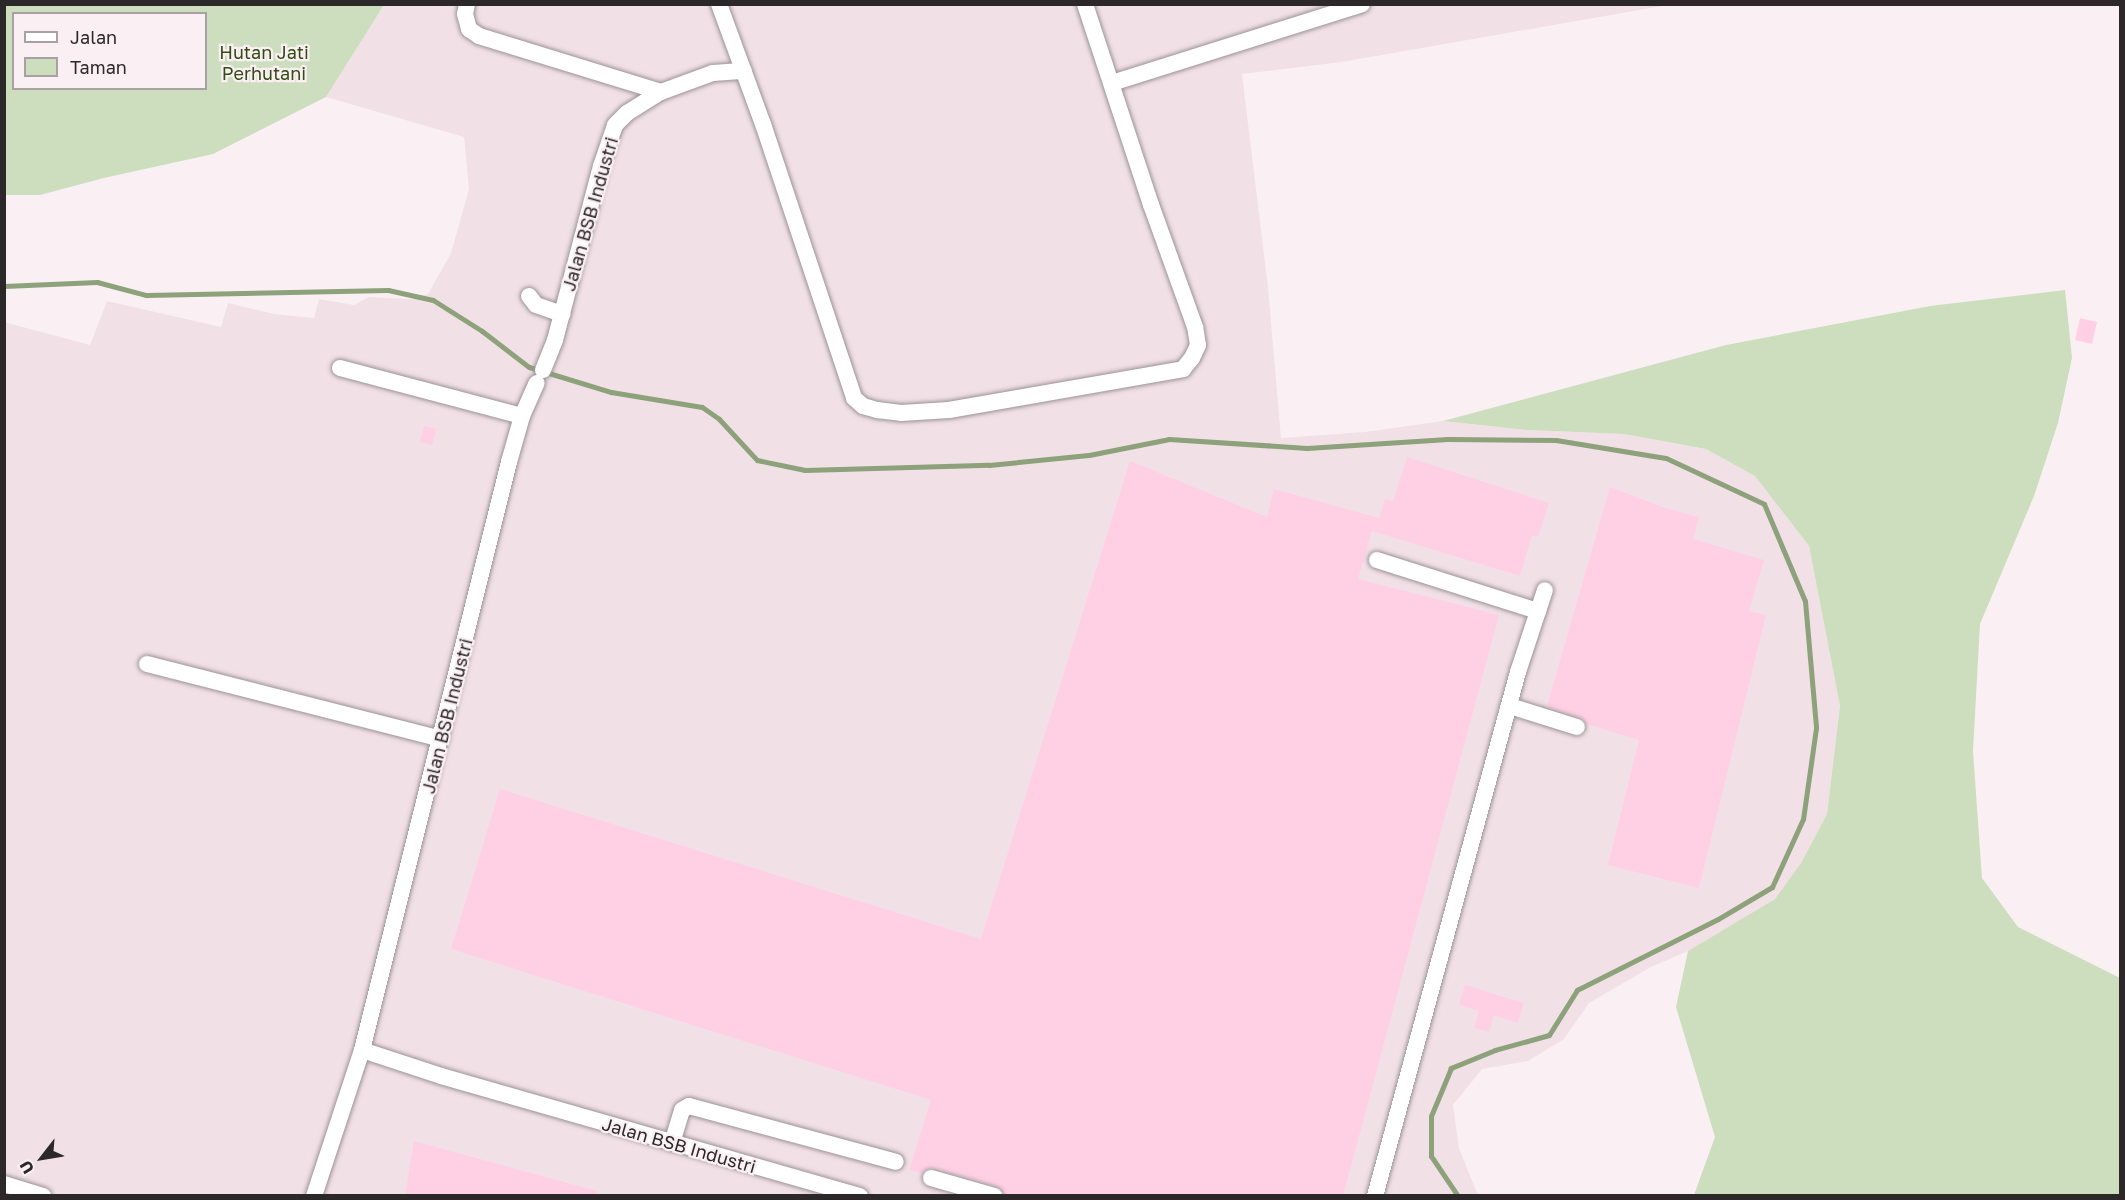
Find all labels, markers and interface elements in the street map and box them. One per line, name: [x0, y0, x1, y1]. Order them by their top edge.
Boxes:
legend: [12, 12, 207, 90]
text: Jalan: [70, 26, 117, 48]
park label: Hutan Jati Perhutani: [219, 42, 309, 84]
text: Taman: [70, 56, 127, 78]
street label: Jalan BSB Industri: [558, 135, 622, 293]
street label: Jalan BSB Industri: [417, 636, 477, 796]
street label: Jalan BSB Industri: [600, 1113, 758, 1177]
north arrow: [12, 1128, 72, 1188]
text: U: [15, 1157, 38, 1177]

